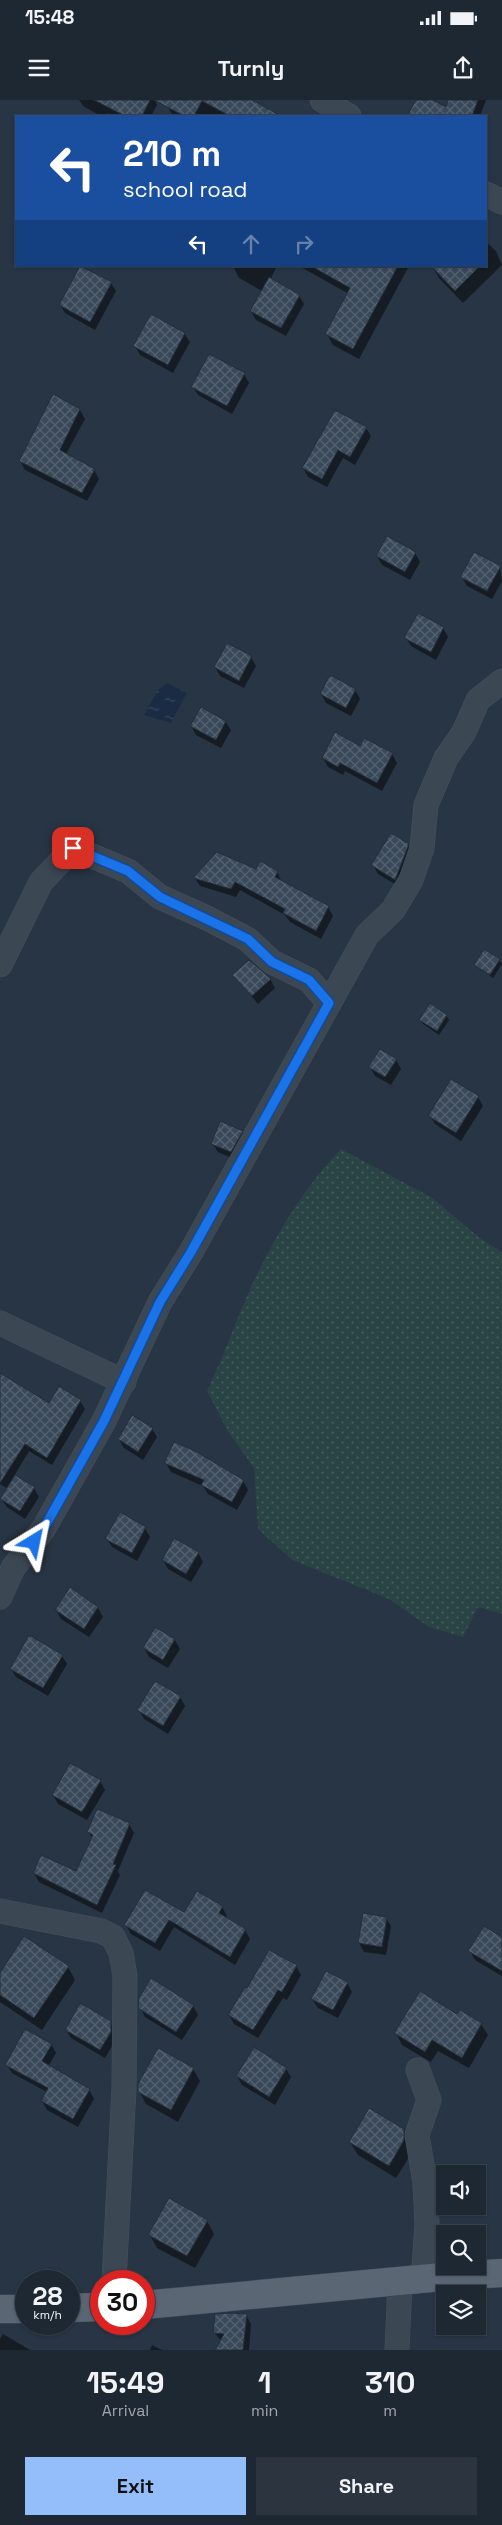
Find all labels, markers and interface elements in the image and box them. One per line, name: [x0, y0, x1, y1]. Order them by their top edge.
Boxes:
text: 15:48: [25, 5, 74, 30]
icon: menu: [25, 54, 53, 82]
text: Turnly: [218, 54, 284, 82]
icon: share: [449, 54, 477, 82]
text: 210 m: [123, 132, 221, 176]
icon: left: [40, 135, 105, 200]
text: school road: [123, 175, 248, 203]
icon: left: [184, 230, 212, 258]
icon: ahead: [237, 230, 265, 258]
icon: right: [290, 230, 318, 258]
pin: [52, 827, 94, 869]
icon: arrive: [59, 834, 87, 862]
position arrow: [7, 1515, 59, 1567]
map controls: [436, 2165, 486, 2335]
button: sound: [436, 2165, 486, 2215]
button: search: [436, 2225, 486, 2275]
speed limit sign: 30: [90, 2270, 155, 2335]
text: 28: [33, 2280, 62, 2312]
button: layers: [436, 2285, 486, 2335]
text: km/h: [33, 2307, 62, 2323]
text: 15:49: [86, 2363, 165, 2402]
text: 1: [258, 2363, 271, 2402]
text: 310: [365, 2363, 416, 2402]
text: Arrival: [102, 2400, 149, 2421]
text: min: [251, 2400, 278, 2421]
text: m: [383, 2400, 397, 2421]
button: Exit: [25, 2457, 246, 2515]
button: Share: [256, 2457, 477, 2515]

